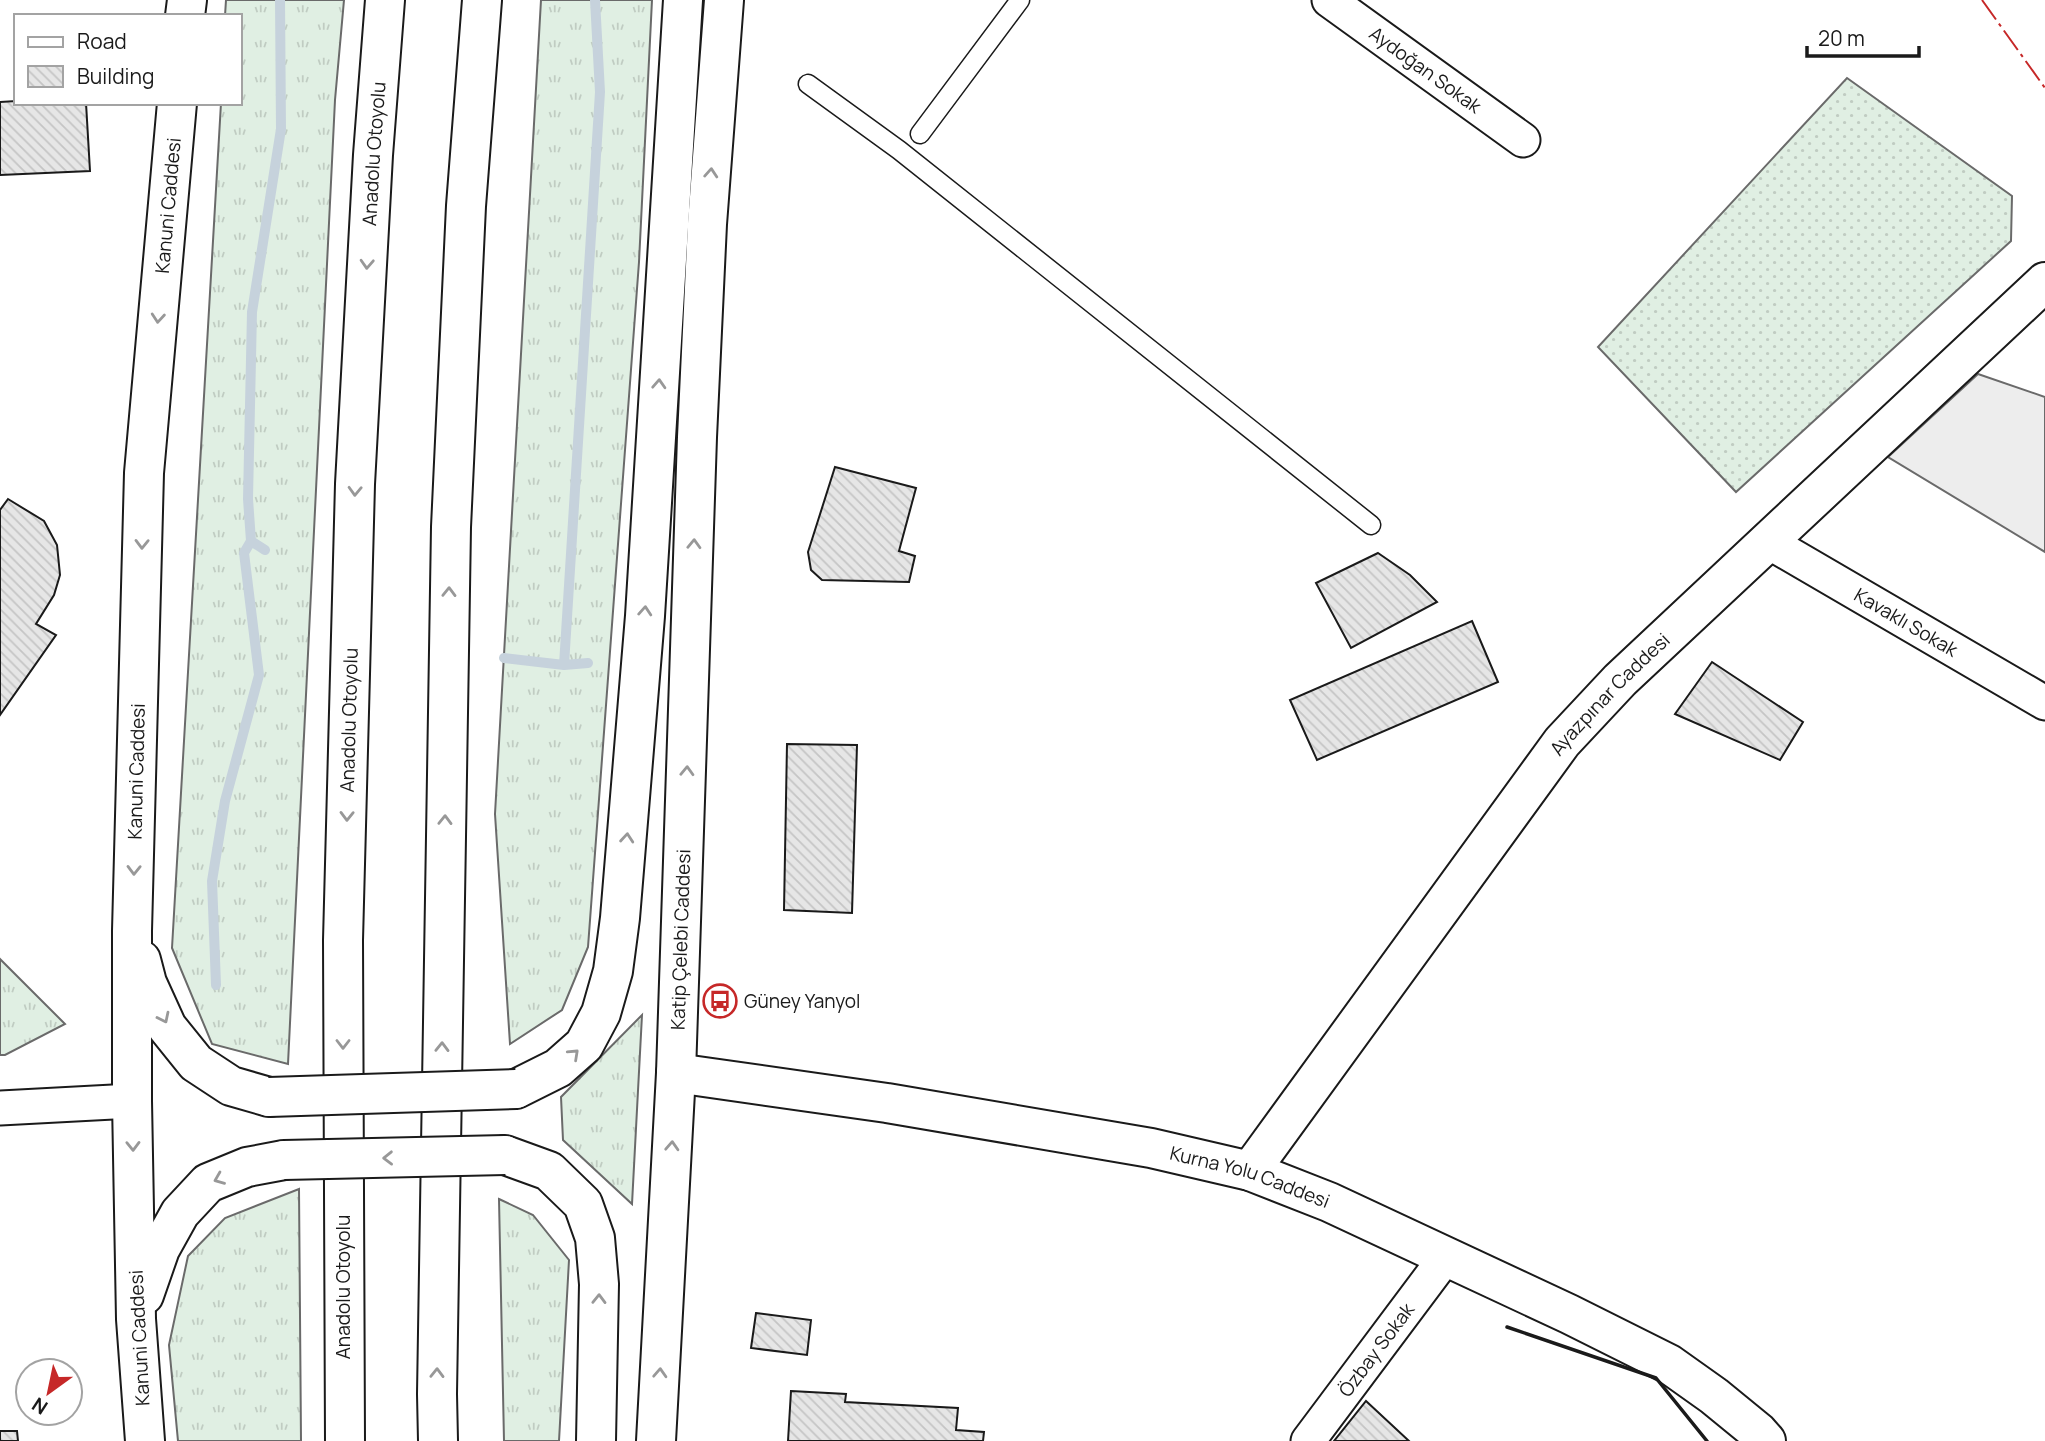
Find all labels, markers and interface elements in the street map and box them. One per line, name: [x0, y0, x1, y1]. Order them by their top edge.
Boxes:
legend: [14, 14, 242, 105]
scale bar: [1807, 14, 1919, 58]
street label: Aydoğan Sokak: [1364, 20, 1487, 119]
text: 20 m: [1818, 24, 1865, 52]
text: Road: [77, 27, 127, 55]
text: Building: [77, 62, 154, 90]
street label: Anadolu Otoyolu: [356, 81, 392, 226]
street label: Kanuni Caddesi: [149, 137, 187, 275]
one-way arrow: [703, 167, 718, 178]
one-way arrow: [360, 258, 375, 269]
one-way arrow: [151, 312, 166, 323]
one-way arrow: [652, 378, 667, 389]
one-way arrow: [348, 486, 363, 497]
one-way arrow: [687, 538, 702, 549]
one-way arrow: [134, 540, 150, 550]
street label: Kavaklı Sokak: [1850, 582, 1963, 663]
one-way arrow: [442, 587, 457, 598]
one-way arrow: [638, 605, 653, 616]
street label: Ayazpınar Caddesi: [1544, 627, 1675, 760]
street label: Anadolu Otoyolu: [334, 648, 364, 793]
street label: Kanuni Caddesi: [121, 703, 151, 840]
one-way arrow: [680, 766, 695, 777]
one-way arrow: [339, 811, 354, 822]
one-way arrow: [437, 814, 453, 825]
one-way arrow: [619, 832, 634, 843]
street label: Katip Çelebi Caddesi: [664, 849, 696, 1030]
one-way arrow: [126, 865, 142, 876]
bus stop icon: Güney Yanyol: [701, 982, 739, 1020]
place label: Güney Yanyol: [744, 988, 860, 1014]
one-way arrow: [155, 1011, 169, 1023]
one-way arrow: [335, 1039, 351, 1049]
one-way arrow: [434, 1042, 450, 1052]
one-way arrow: [566, 1050, 579, 1062]
one-way arrow: [665, 1140, 680, 1151]
street label: Kurna Yolu Caddesi: [1167, 1140, 1334, 1214]
one-way arrow: [125, 1142, 141, 1152]
one-way arrow: [382, 1150, 393, 1165]
one-way arrow: [214, 1170, 226, 1184]
street label: Anadolu Otoyolu: [330, 1215, 356, 1359]
street label: Kanuni Caddesi: [122, 1269, 156, 1407]
one-way arrow: [591, 1294, 607, 1304]
street label: Özbay Sokak: [1333, 1297, 1420, 1402]
north arrow: [14, 1357, 84, 1427]
one-way arrow: [429, 1367, 445, 1378]
one-way arrow: [653, 1367, 668, 1378]
text: N: [27, 1392, 53, 1421]

